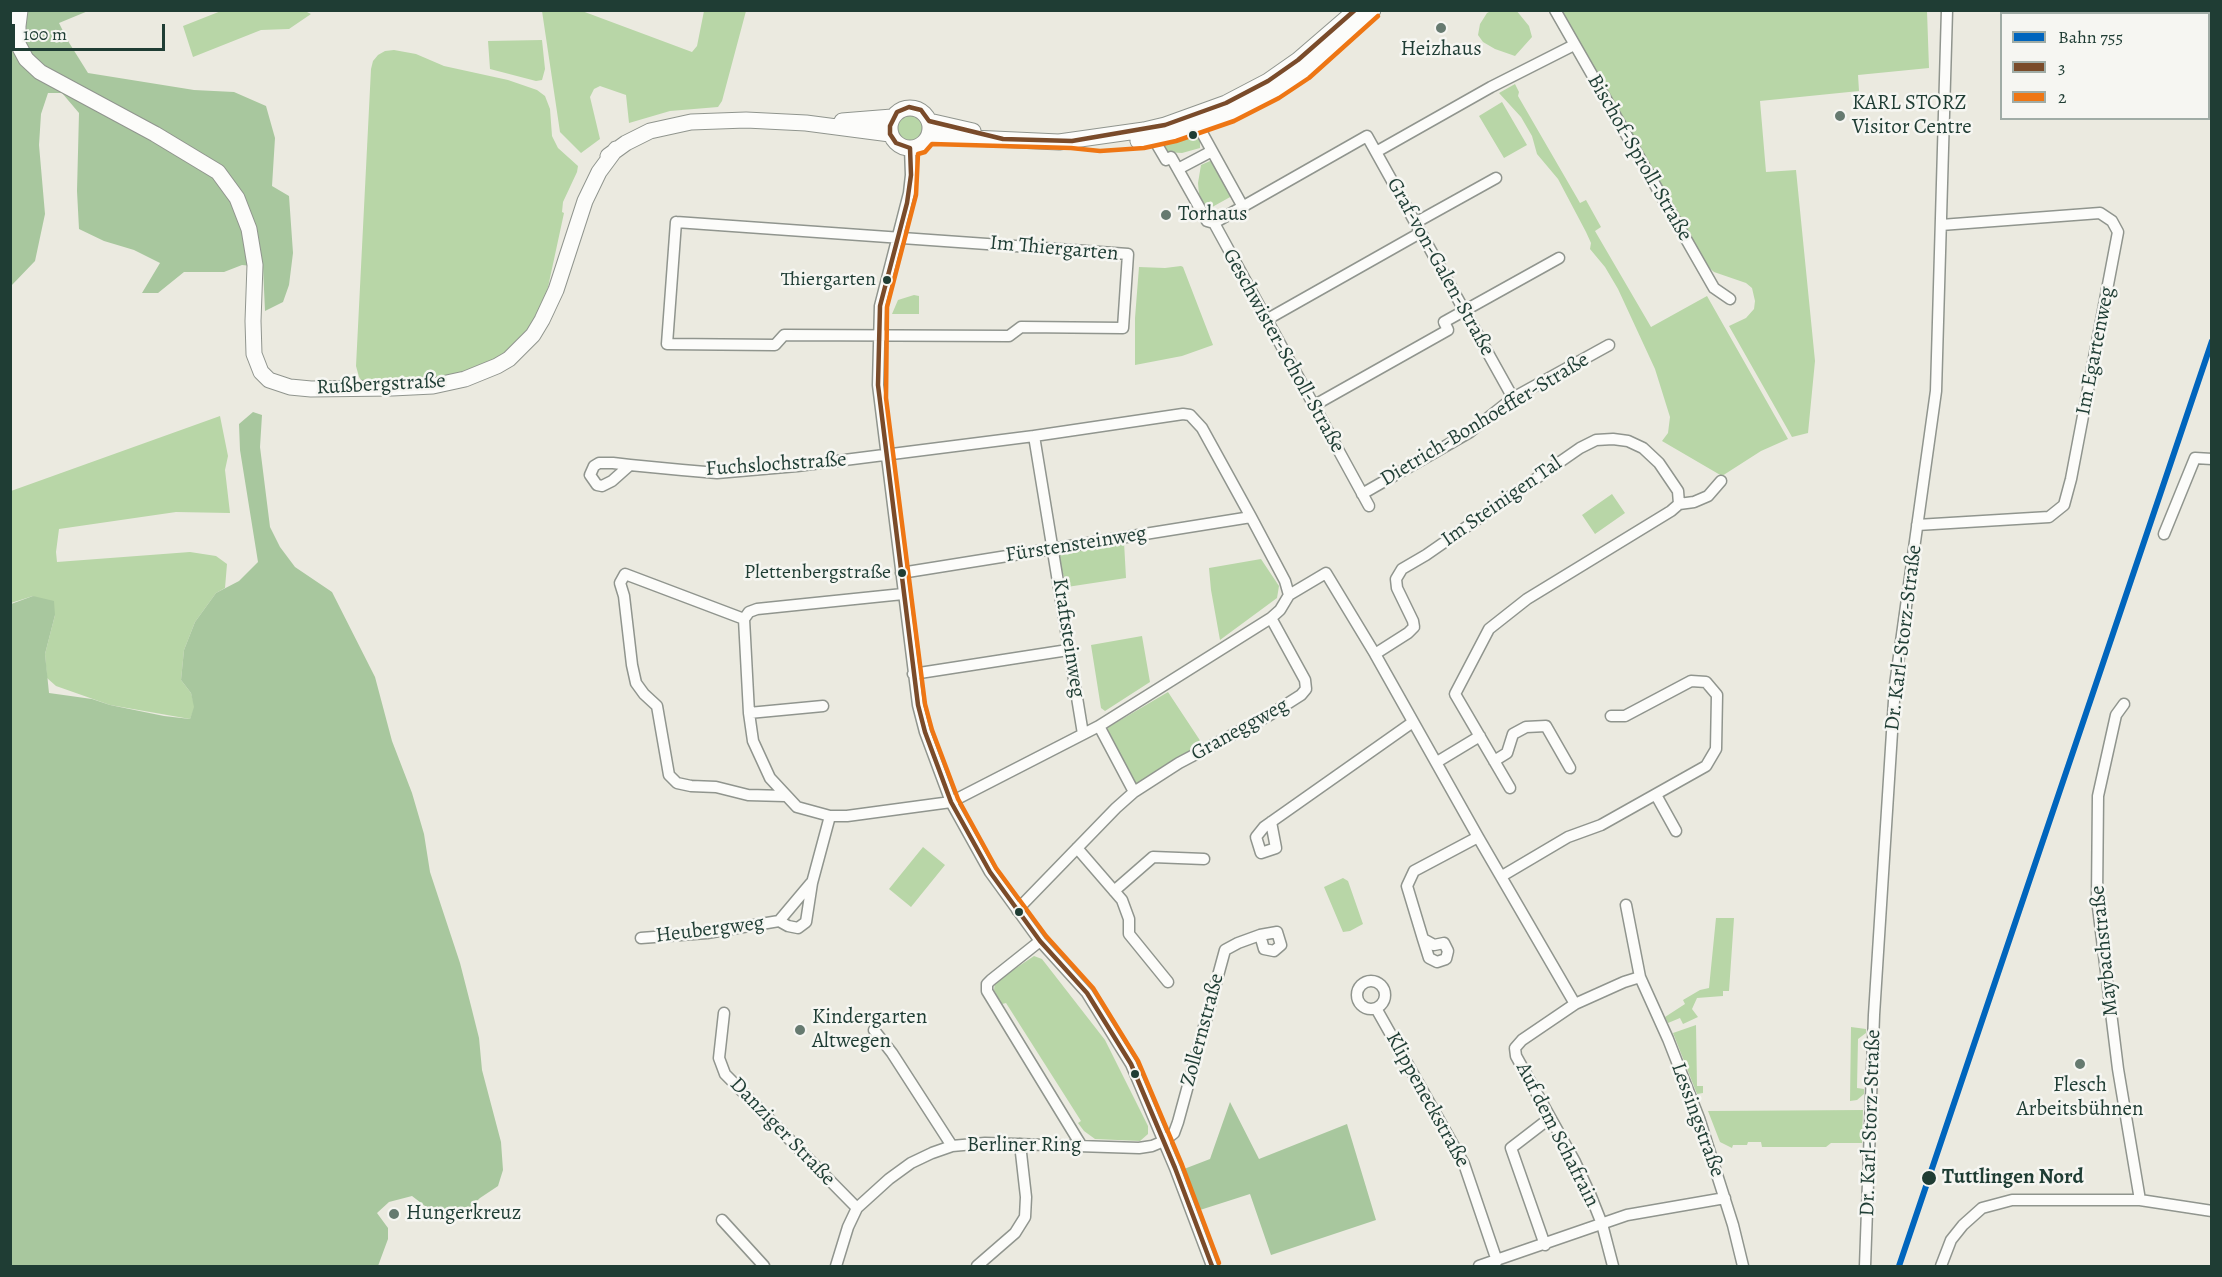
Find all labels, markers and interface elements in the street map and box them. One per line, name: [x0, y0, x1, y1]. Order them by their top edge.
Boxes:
scale bar: [15, 12, 168, 50]
legend: [2000, 12, 2210, 120]
marker: Heizhaus: [1434, 21, 1448, 35]
text: 100 m: [23, 22, 67, 46]
text: Bahn 755: [2058, 25, 2123, 49]
place label: Heizhaus: [1400, 37, 1482, 63]
text: 3: [2058, 55, 2066, 79]
street label: Bischof-Sproll-Straße: [1581, 70, 1697, 246]
text: 2: [2058, 85, 2067, 109]
place label: KARL STORZ Visitor Centre: [1852, 91, 1972, 141]
marker: KARL STORZ Visitor Centre: [1833, 109, 1847, 123]
unlabelled marker: [1187, 129, 1199, 141]
street label: Graf-von-Galen-Straße: [1381, 174, 1499, 360]
place label: Torhaus: [1178, 202, 1248, 228]
marker: Torhaus: [1159, 208, 1173, 222]
street label: Im Thiergarten: [989, 231, 1119, 267]
street label: Geschwister-Scholl-Straße: [1216, 245, 1350, 457]
place label: Thiergarten: [781, 268, 876, 292]
marker: Thiergarten: [881, 274, 893, 286]
street label: Im Egartenweg: [2071, 285, 2121, 417]
street label: Dietrich-Bonhoeffer-Straße: [1376, 348, 1594, 492]
street label: Rußbergstraße: [316, 369, 446, 401]
street label: Fuchslochstraße: [705, 448, 847, 482]
street label: Im Steinigen Tal: [1437, 451, 1567, 553]
street label: Fürstensteinweg: [1004, 521, 1148, 569]
street label: Dr. Karl-Storz-Straße: [1880, 544, 1928, 732]
place label: Plettenbergstraße: [744, 561, 891, 585]
marker: Plettenbergstraße: [896, 567, 908, 579]
street label: Kraftsteinweg: [1046, 577, 1090, 699]
street label: Graneggweg: [1187, 693, 1293, 767]
street label: Maybachstraße: [2086, 884, 2124, 1018]
unlabelled marker: [1013, 906, 1025, 918]
street label: Heubergweg: [654, 911, 766, 949]
street label: Zollernstraße: [1176, 971, 1230, 1089]
place label: Kindergarten Altwegen: [812, 1005, 927, 1055]
marker: Kindergarten Altwegen: [793, 1023, 807, 1037]
street label: Klippeneckstraße: [1379, 1028, 1475, 1172]
street label: Dr. Karl-Storz-Straße: [1855, 1029, 1887, 1217]
marker: Flesch Arbeitsbühnen: [2073, 1057, 2087, 1071]
street label: Auf dem Schafrain: [1510, 1058, 1604, 1212]
street label: Lessingstraße: [1665, 1059, 1729, 1181]
unlabelled marker: [1129, 1068, 1141, 1080]
street label: Danziger Straße: [724, 1072, 840, 1192]
place label: Flesch Arbeitsbühnen: [2017, 1073, 2143, 1123]
street label: Berliner Ring: [967, 1133, 1081, 1159]
place label: Tuttlingen Nord: [1942, 1165, 2084, 1191]
marker: Tuttlingen Nord: [1920, 1169, 1938, 1187]
place label: Hungerkreuz: [406, 1201, 521, 1227]
marker: Hungerkreuz: [387, 1207, 401, 1221]

